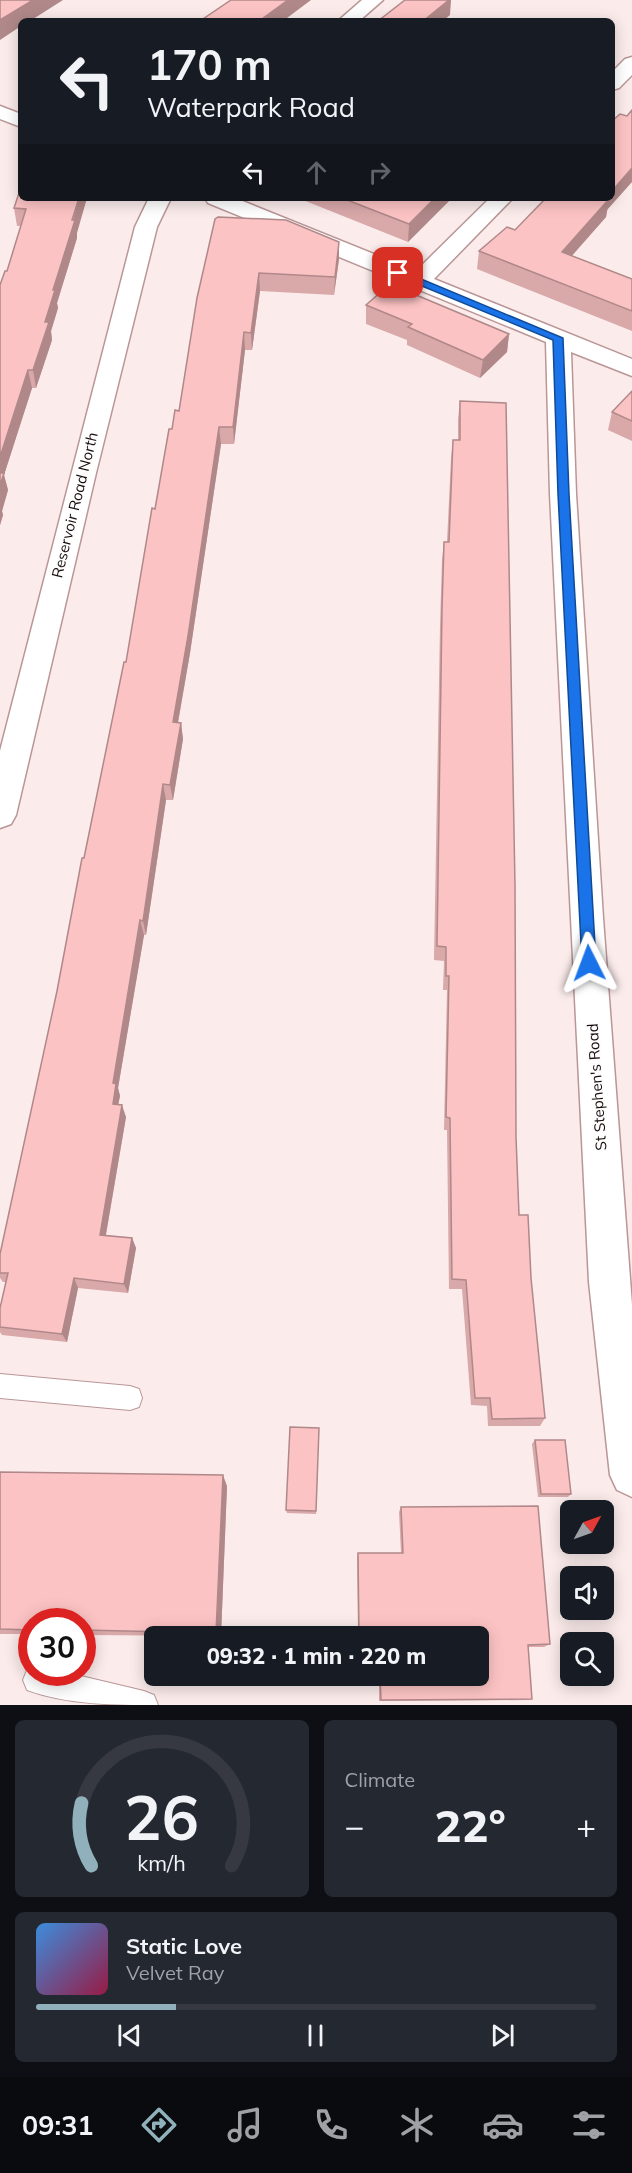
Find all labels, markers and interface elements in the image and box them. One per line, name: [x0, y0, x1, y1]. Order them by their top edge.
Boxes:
text: 170 m: [147, 38, 272, 91]
icon: left: [48, 42, 126, 120]
text: Waterpark Road: [147, 90, 355, 124]
icon: left: [237, 156, 270, 189]
icon: ahead: [300, 156, 333, 189]
icon: right: [363, 156, 396, 189]
pin: [372, 247, 423, 298]
icon: arrive: [381, 256, 414, 289]
street label: Reservoir Road North: [47, 430, 102, 580]
position arrow: [557, 931, 621, 995]
street label: St Stephen's Road: [583, 1023, 610, 1151]
north arrow: [560, 1500, 614, 1554]
map controls: [560, 1500, 614, 1686]
button: sound: [560, 1566, 614, 1620]
speed limit sign: 30: [18, 1608, 96, 1686]
button: search: [560, 1632, 614, 1686]
text: 09:32 · 1 min · 220 m: [207, 1642, 426, 1670]
text: Climate: [345, 1767, 415, 1792]
text: 26: [124, 1777, 199, 1856]
text: 22°: [435, 1797, 506, 1853]
text: −: [345, 1805, 364, 1846]
text: +: [576, 1805, 596, 1846]
text: km/h: [137, 1849, 186, 1876]
text: Static Love: [126, 1932, 242, 1960]
text: Velvet Ray: [126, 1960, 224, 1985]
icon: previous: [113, 2019, 146, 2052]
icon: pause: [299, 2019, 332, 2052]
icon: next: [486, 2019, 519, 2052]
icon: directions: [138, 2104, 180, 2146]
icon: music: [224, 2104, 266, 2146]
icon: phone: [310, 2104, 352, 2146]
icon: climate: [396, 2104, 438, 2146]
icon: car: [482, 2104, 524, 2146]
icon: filters: [568, 2104, 610, 2146]
text: 09:31: [22, 2108, 94, 2142]

